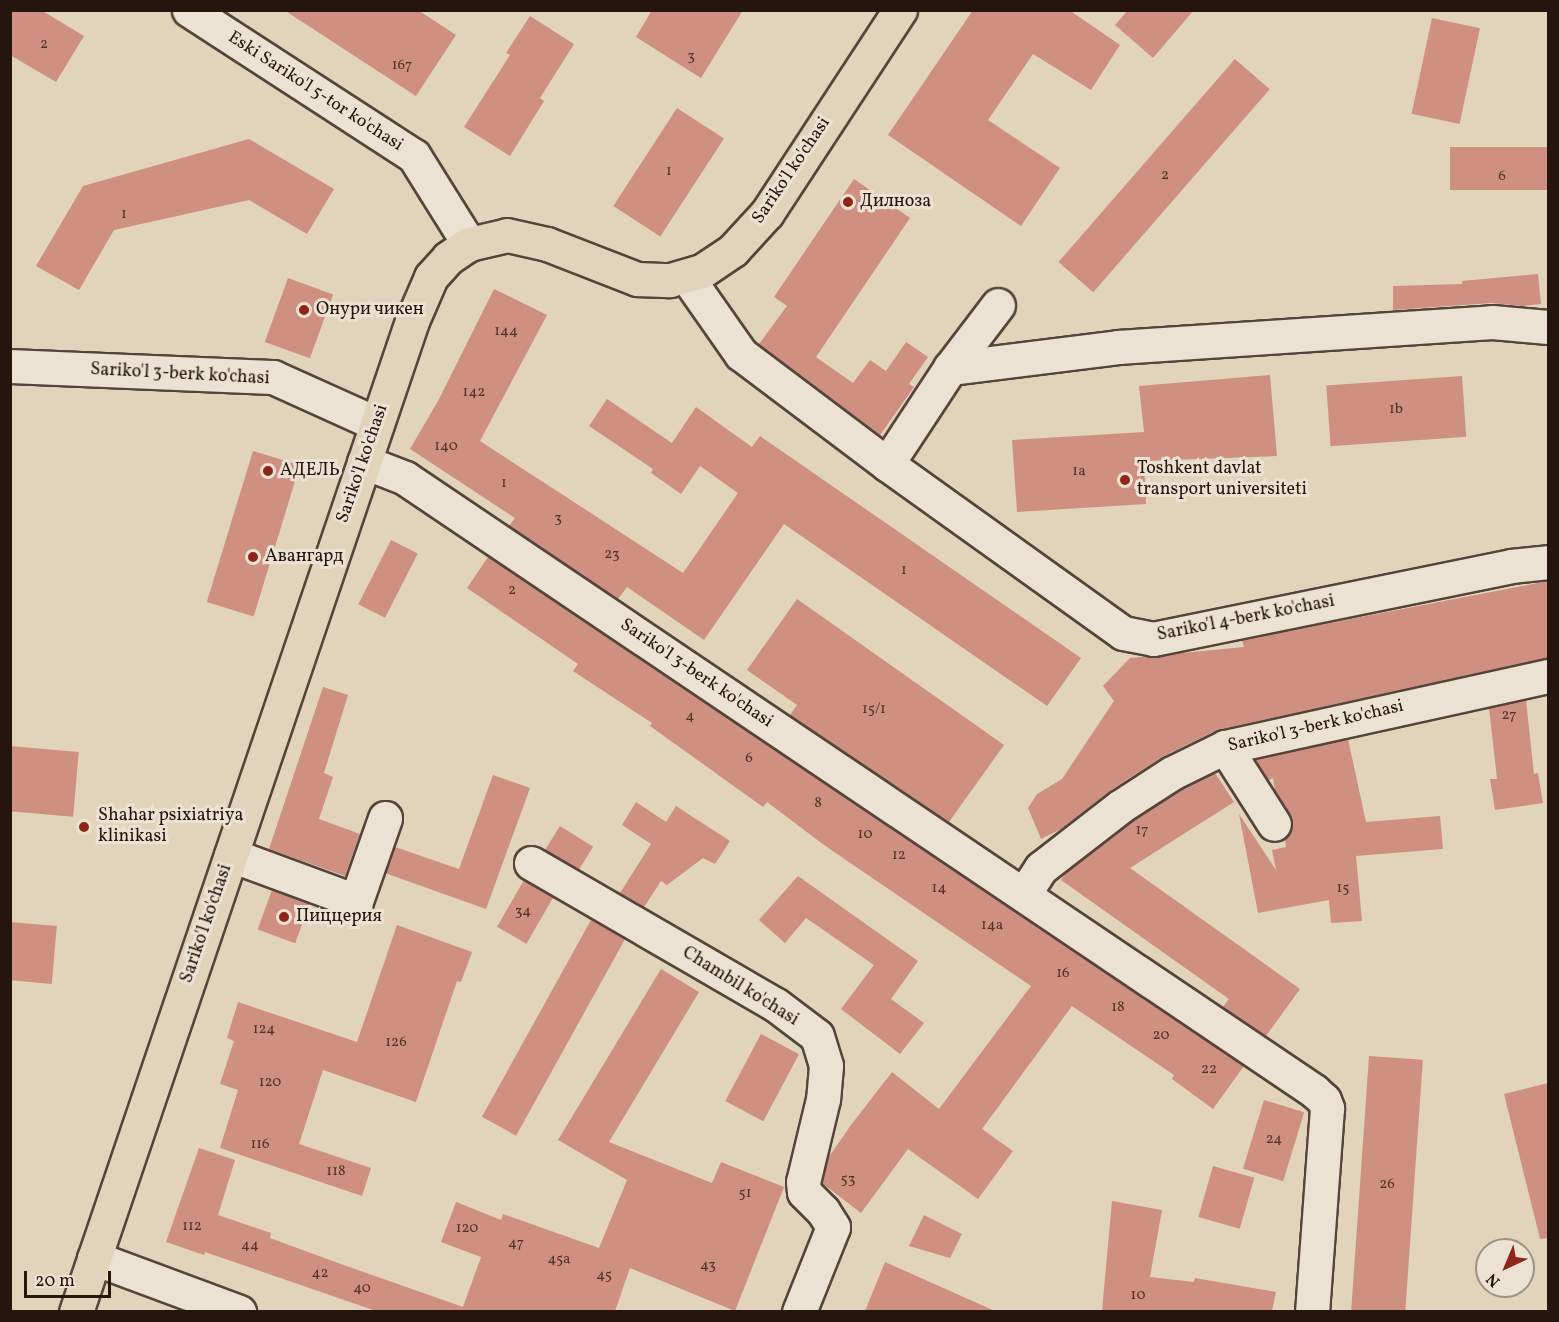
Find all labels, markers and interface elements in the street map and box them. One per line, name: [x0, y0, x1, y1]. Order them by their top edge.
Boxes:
street label: Eski Sariko'l 5-tor ko'chasi: [223, 27, 407, 157]
house number: 2: [40, 36, 48, 54]
house number: 3: [687, 48, 695, 66]
house number: 167: [392, 57, 412, 75]
street label: Sariko'l ko'chasi: [748, 114, 836, 228]
house number: 1: [666, 163, 672, 181]
house number: 2: [1161, 167, 1169, 185]
house number: 6: [1498, 168, 1506, 186]
place label: Дилноза: [860, 191, 931, 213]
marker: Дилноза: [841, 195, 855, 209]
house number: 1: [121, 206, 127, 224]
place label: Онури чикен: [316, 299, 424, 321]
marker: Онури чикен: [297, 303, 311, 317]
house number: 144: [494, 323, 518, 341]
street label: Sariko'l 3-berk ko'chasi: [90, 360, 270, 390]
house number: 142: [463, 384, 485, 402]
house number: 1b: [1389, 401, 1403, 419]
street label: Sariko'l ko'chasi: [333, 402, 393, 526]
house number: 140: [434, 438, 458, 456]
place label: Toshkent davlat transport universiteti: [1137, 459, 1307, 502]
place label: АДЕЛЬ: [280, 460, 340, 482]
house number: 1a: [1072, 463, 1086, 481]
marker: АДЕЛЬ: [261, 464, 275, 478]
marker: Toshkent davlat transport universiteti: [1118, 473, 1132, 487]
house number: 1: [501, 475, 507, 493]
house number: 3: [554, 510, 562, 528]
place label: Авангард: [265, 546, 344, 568]
house number: 23: [604, 546, 620, 564]
marker: Авангард: [246, 550, 260, 564]
house number: 1: [901, 562, 907, 580]
house number: 2: [508, 582, 516, 600]
street label: Sariko'l 4-berk ko'chasi: [1155, 591, 1337, 647]
street label: Sariko'l 3-berk ko'chasi: [615, 615, 777, 733]
street label: Sariko'l 3-berk ko'chasi: [1226, 696, 1406, 758]
house number: 15/1: [862, 701, 886, 719]
house number: 27: [1502, 707, 1516, 725]
house number: 4: [686, 708, 694, 726]
house number: 6: [745, 750, 753, 768]
house number: 8: [814, 795, 822, 813]
place label: Shahar psixiatriya klinikasi: [98, 806, 243, 848]
marker: Shahar psixiatriya klinikasi: [75, 818, 93, 836]
house number: 17: [1135, 822, 1149, 840]
house number: 10: [858, 826, 872, 844]
house number: 12: [892, 847, 906, 865]
street label: Sariko'l ko'chasi: [177, 862, 237, 986]
house number: 14: [932, 880, 946, 898]
house number: 15: [1336, 880, 1350, 898]
house number: 34: [515, 903, 531, 921]
place label: Пиццерия: [296, 906, 382, 928]
marker: Пиццерия: [277, 910, 291, 924]
house number: 14a: [981, 917, 1003, 935]
street label: Chambil ko'chasi: [678, 943, 802, 1031]
house number: 16: [1056, 965, 1070, 983]
house number: 18: [1111, 999, 1125, 1017]
house number: 124: [253, 1021, 275, 1039]
house number: 20: [1153, 1027, 1169, 1045]
house number: 126: [385, 1034, 407, 1052]
house number: 22: [1201, 1061, 1217, 1079]
house number: 120: [259, 1074, 281, 1092]
house number: 24: [1266, 1131, 1282, 1149]
house number: 116: [250, 1136, 270, 1154]
house number: 118: [326, 1163, 346, 1181]
house number: 53: [841, 1171, 855, 1189]
house number: 26: [1379, 1176, 1395, 1194]
house number: 51: [738, 1185, 752, 1203]
house number: 112: [182, 1218, 202, 1236]
house number: 120: [456, 1220, 478, 1238]
house number: 47: [508, 1235, 524, 1253]
house number: 44: [241, 1237, 259, 1255]
north arrow: [1475, 1238, 1535, 1298]
house number: 45a: [547, 1251, 571, 1269]
house number: 43: [700, 1257, 716, 1275]
scale bar: [27, 1259, 114, 1297]
house number: 42: [311, 1265, 329, 1283]
house number: 45: [596, 1267, 612, 1285]
text: N: [1482, 1268, 1506, 1291]
text: 20 m: [35, 1269, 75, 1294]
house number: 40: [353, 1280, 371, 1298]
house number: 10: [1131, 1287, 1145, 1305]

